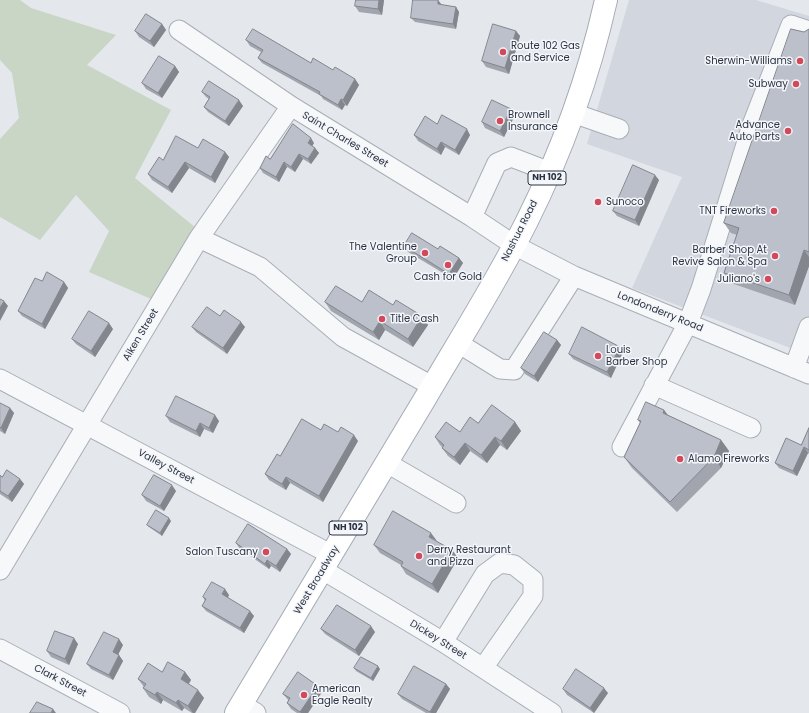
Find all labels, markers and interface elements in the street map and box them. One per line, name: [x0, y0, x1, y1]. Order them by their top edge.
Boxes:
place label: Route 102 Gas and Service: [511, 40, 580, 64]
marker: Route 102 Gas and Service: [498, 47, 508, 57]
place label: Sherwin-Williams: [705, 55, 792, 67]
marker: Sherwin-Williams: [795, 56, 805, 66]
place label: Subway: [748, 78, 788, 90]
marker: Subway: [791, 79, 801, 89]
place label: Brownell Insurance: [508, 109, 558, 132]
street label: Saint Charles Street: [300, 110, 390, 170]
marker: Brownell Insurance: [495, 116, 505, 126]
place label: Advance Auto Parts: [729, 119, 780, 142]
marker: Advance Auto Parts: [783, 126, 793, 136]
road number: NH 102: [528, 171, 566, 185]
place label: Sunoco: [606, 196, 644, 208]
marker: Sunoco: [593, 197, 603, 207]
street label: Nashua Road: [499, 198, 541, 264]
place label: TNT Fireworks: [699, 205, 766, 217]
marker: TNT Fireworks: [769, 206, 779, 216]
place label: The Valentine Group: [349, 241, 417, 264]
place label: Barber Shop At Revive Salon & Spa: [672, 244, 767, 268]
marker: The Valentine Group: [420, 248, 430, 258]
marker: Barber Shop At Revive Salon & Spa: [770, 251, 780, 261]
marker: Cash for Gold: [443, 260, 453, 270]
place label: Cash for Gold: [414, 271, 482, 283]
place label: Juliano's: [717, 273, 760, 285]
marker: Juliano's: [763, 274, 773, 284]
street label: Londonderry Road: [615, 289, 705, 335]
street label: Aiken Street: [121, 307, 161, 363]
place label: Title Cash: [390, 313, 439, 325]
marker: Title Cash: [377, 314, 387, 324]
place label: Louis Barber Shop: [606, 344, 667, 368]
marker: Louis Barber Shop: [593, 351, 603, 361]
street label: Valley Street: [136, 447, 196, 487]
place label: Alamo Fireworks: [688, 453, 769, 465]
marker: Alamo Fireworks: [675, 454, 685, 464]
road number: NH 102: [329, 521, 367, 535]
street label: West Broadway: [292, 544, 342, 616]
place label: Derry Restaurant and Pizza: [427, 544, 511, 568]
place label: Salon Tuscany: [186, 546, 258, 558]
marker: Salon Tuscany: [261, 547, 271, 557]
marker: Derry Restaurant and Pizza: [414, 551, 424, 561]
street label: Dickey Street: [407, 618, 469, 662]
street label: Clark Street: [32, 662, 88, 700]
place label: American Eagle Realty: [312, 683, 373, 706]
marker: American Eagle Realty: [299, 690, 309, 700]

